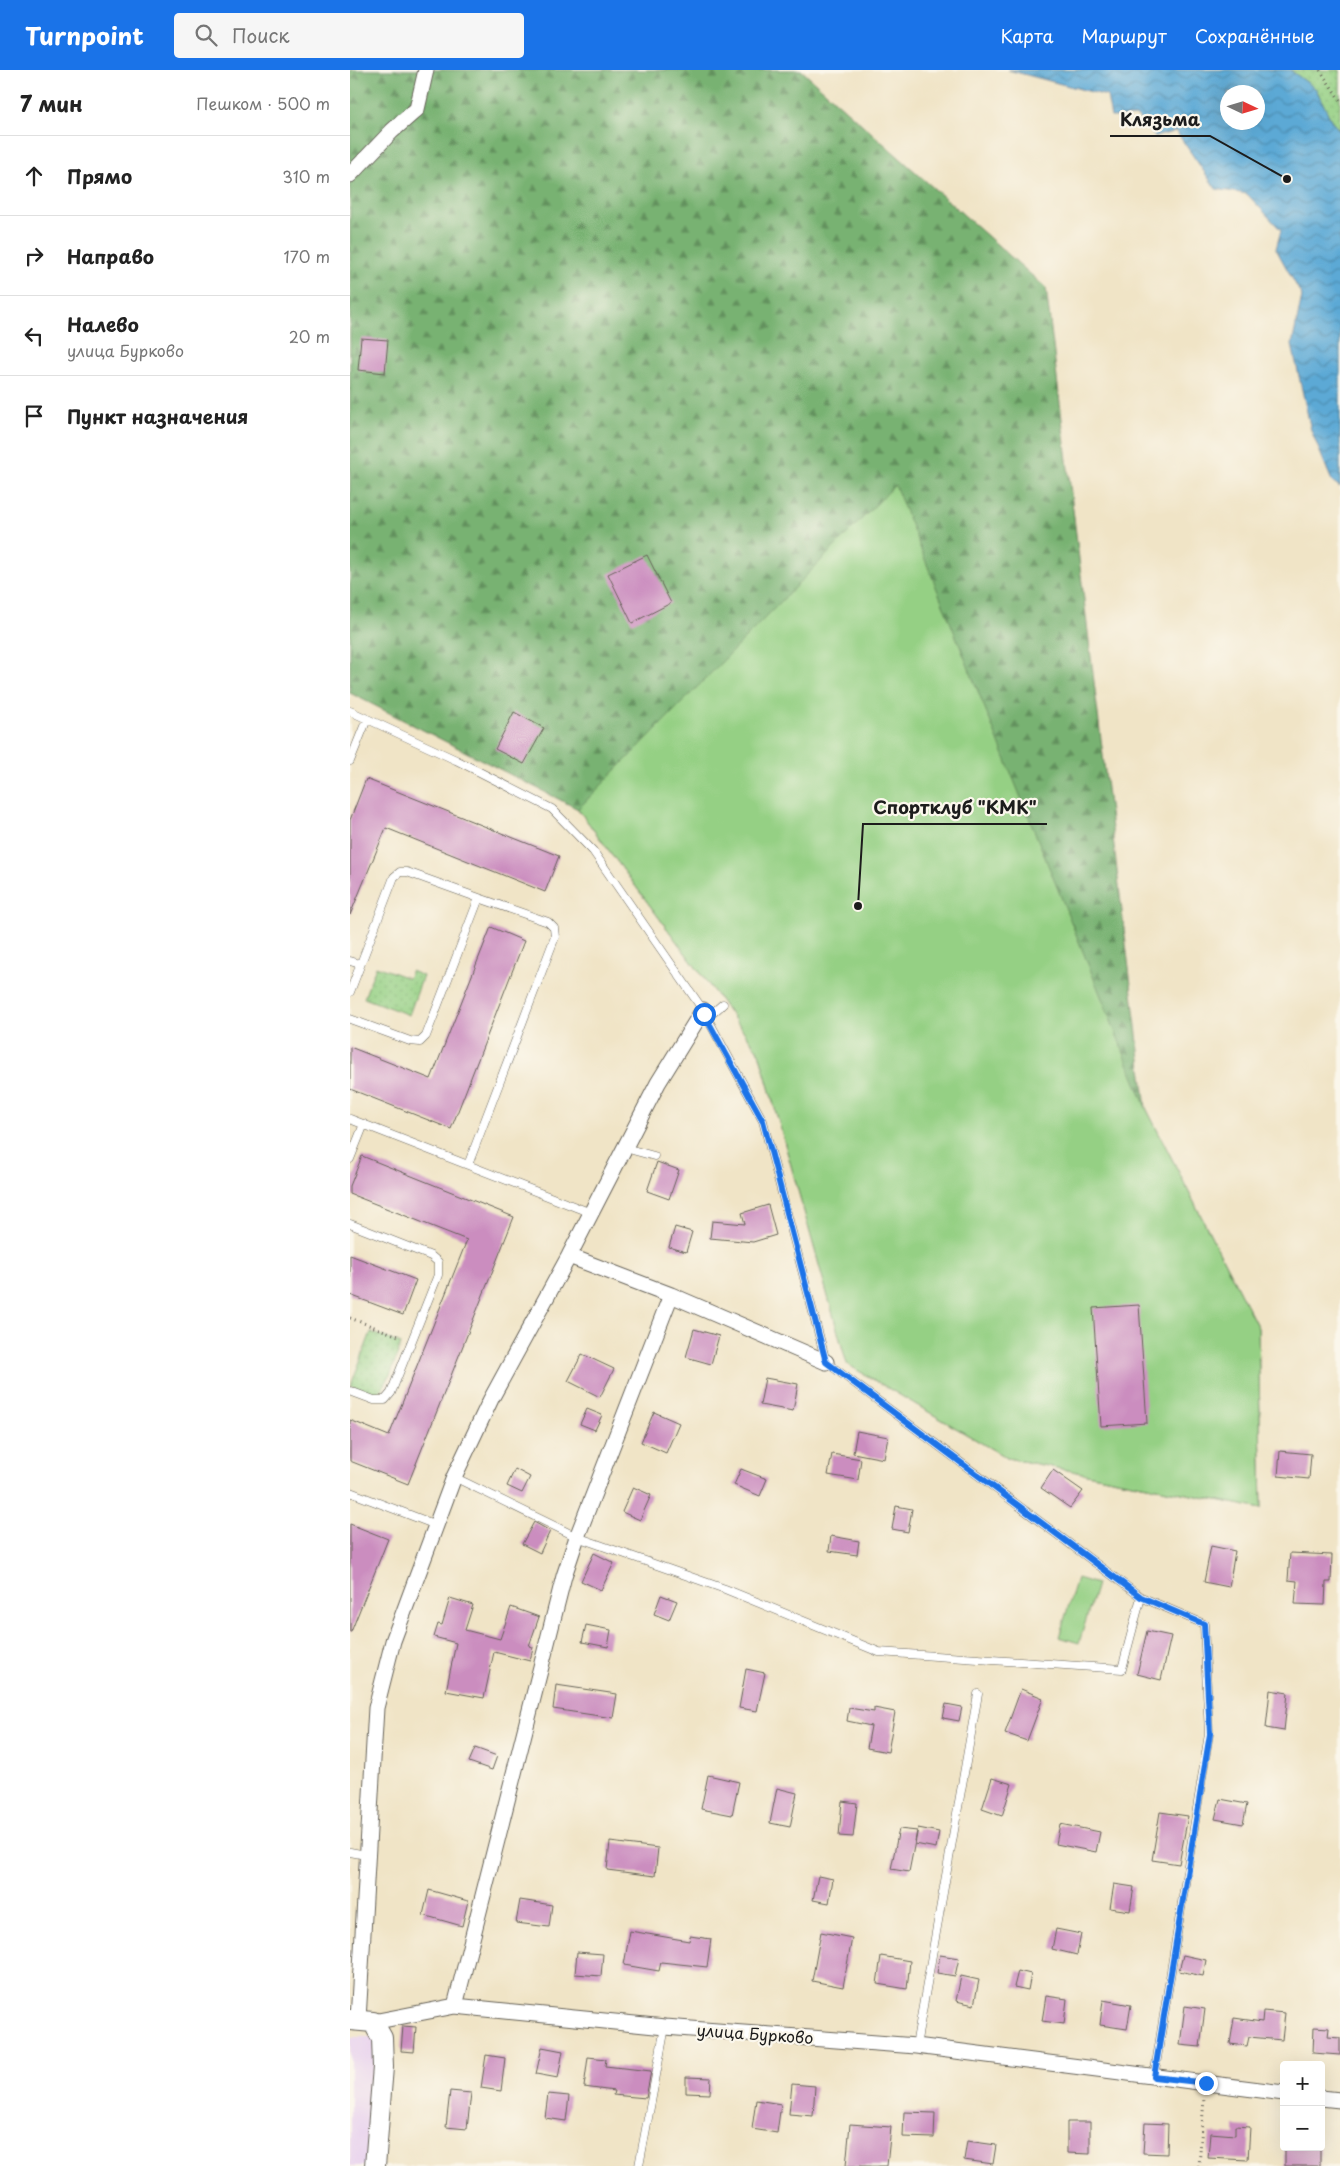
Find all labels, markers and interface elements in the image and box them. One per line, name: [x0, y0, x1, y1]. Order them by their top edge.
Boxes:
search box: [174, 13, 524, 58]
text: Turnpoint: [25, 17, 144, 53]
icon: search: [192, 21, 220, 49]
text: Поиск: [232, 21, 290, 49]
text: Карта: [1001, 22, 1053, 49]
text: Маршрут: [1081, 22, 1167, 49]
text: Сохранённые: [1195, 22, 1315, 49]
north arrow: [1220, 85, 1265, 130]
text: 7 мин: [20, 87, 83, 119]
text: Пешком · 500 m: [196, 91, 330, 115]
callout: Клязьма: [1110, 103, 1210, 136]
text: Клязьма: [1120, 105, 1201, 132]
icon: ahead: [20, 162, 48, 190]
text: Прямо: [67, 162, 132, 190]
text: 310 m: [282, 164, 330, 188]
icon: right: [20, 242, 48, 270]
text: Направо: [67, 242, 154, 270]
text: 170 m: [284, 244, 330, 268]
text: Налево: [67, 310, 139, 338]
icon: left: [20, 322, 48, 350]
text: 20 m: [289, 324, 330, 348]
text: улица Бурково: [67, 338, 184, 362]
icon: arrive: [20, 402, 48, 430]
text: Пункт назначения: [67, 402, 248, 430]
callout: Спортклуб "КМК": [863, 791, 1047, 824]
text: Спортклуб "КМК": [873, 793, 1037, 820]
route start: [693, 1003, 716, 1026]
street label: улица Бурково: [696, 2017, 814, 2049]
map controls: [1280, 2061, 1325, 2151]
button: +: [1280, 2061, 1325, 2106]
route end: [1195, 2072, 1218, 2095]
button: −: [1280, 2106, 1325, 2151]

